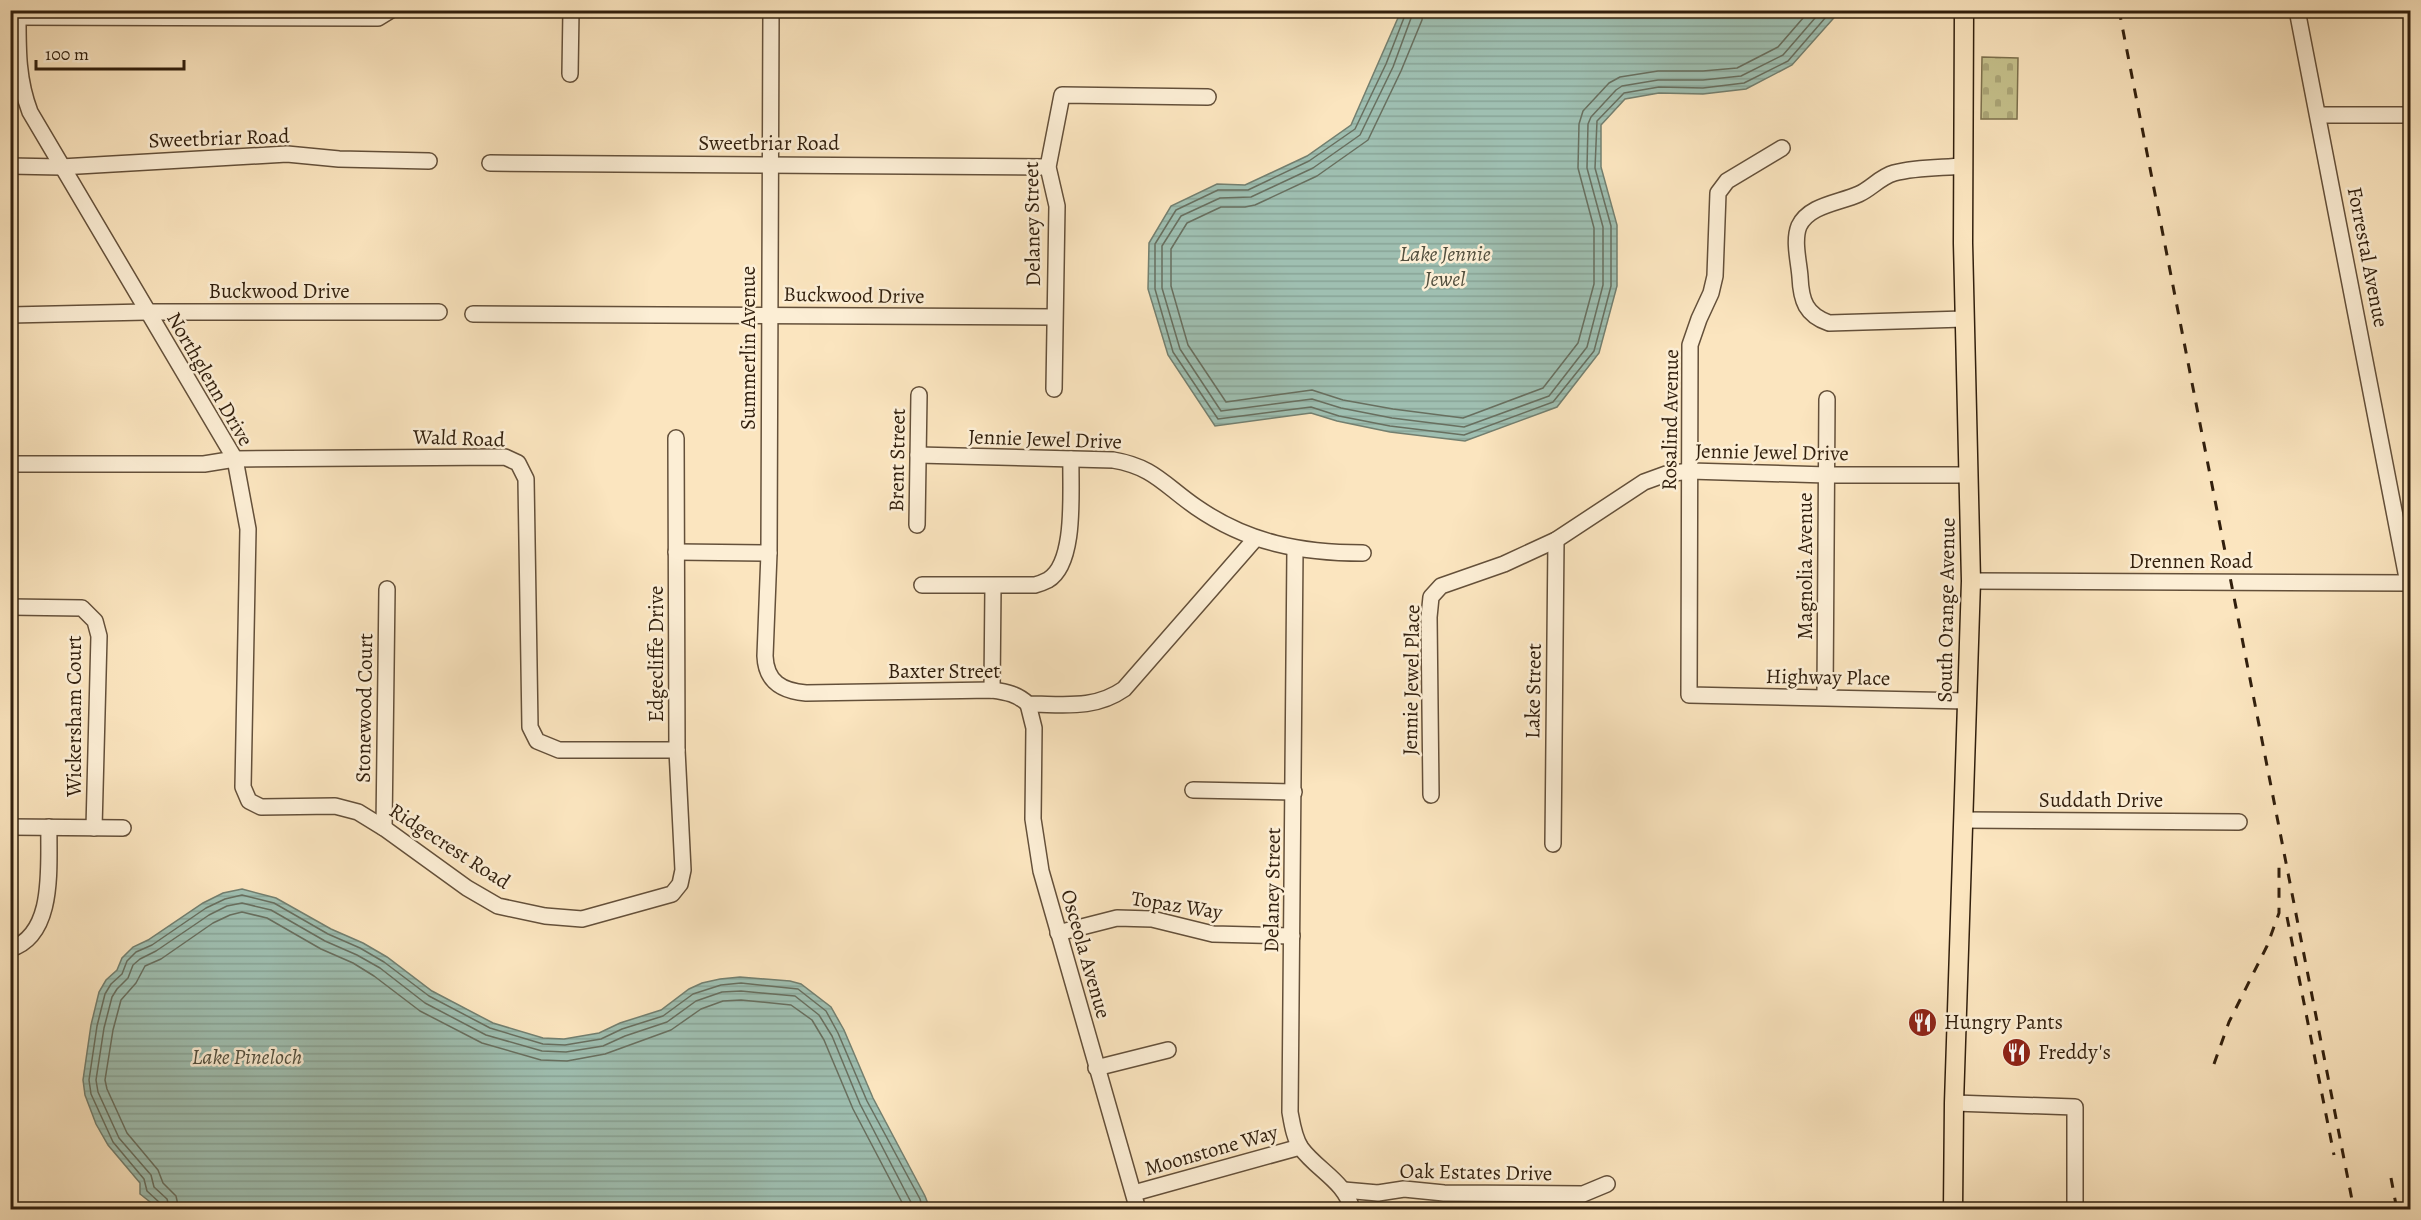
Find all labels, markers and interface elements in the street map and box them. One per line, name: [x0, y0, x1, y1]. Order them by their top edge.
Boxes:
scale bar: [36, 33, 184, 71]
text: 100 m: [45, 42, 89, 66]
street label: Sweetbriar Road: [148, 122, 291, 154]
street label: Sweetbriar Road: [698, 129, 840, 157]
street label: Delaney Street: [1017, 161, 1047, 287]
street label: Forrestal Avenue: [2341, 184, 2395, 330]
water label: Lake Jennie Jewel: [1399, 239, 1491, 294]
street label: Summerlin Avenue: [734, 266, 762, 430]
street label: Buckwood Drive: [208, 277, 350, 305]
street label: Buckwood Drive: [783, 280, 925, 310]
street label: Northglenn Drive: [160, 307, 260, 451]
street label: Rosalind Avenue: [1655, 349, 1685, 491]
street label: Brent Street: [882, 408, 912, 512]
street label: Wald Road: [412, 422, 506, 454]
street label: Jennie Jewel Drive: [968, 422, 1122, 456]
street label: Jennie Jewel Drive: [1695, 437, 1849, 467]
street label: Magnolia Avenue: [1791, 492, 1819, 640]
street label: South Orange Avenue: [1930, 517, 1962, 703]
street label: Drennen Road: [2129, 547, 2254, 575]
street label: Edgecliffe Drive: [642, 586, 670, 722]
street label: Jennie Jewel Place: [1396, 604, 1426, 756]
street label: Stonewood Court: [349, 633, 379, 783]
street label: Wickersham Court: [60, 635, 88, 798]
street label: Lake Street: [1518, 643, 1548, 739]
street label: Baxter Street: [888, 657, 1000, 685]
street label: Highway Place: [1765, 662, 1891, 692]
street label: Suddath Drive: [2039, 786, 2163, 814]
street label: Ridgecrest Road: [384, 796, 517, 896]
street label: Delaney Street: [1257, 827, 1287, 953]
street label: Topaz Way: [1129, 884, 1225, 926]
street label: Osceola Avenue: [1054, 886, 1118, 1022]
restaurant icon: Hungry Pants: [1907, 1006, 1939, 1038]
place label: Hungry Pants: [1944, 1008, 2063, 1036]
restaurant icon: Freddy's: [2001, 1036, 2033, 1068]
place label: Freddy's: [2038, 1038, 2111, 1066]
water label: Lake Pineloch: [192, 1042, 302, 1072]
street label: Moonstone Way: [1141, 1117, 1281, 1182]
street label: Oak Estates Drive: [1399, 1157, 1553, 1187]

